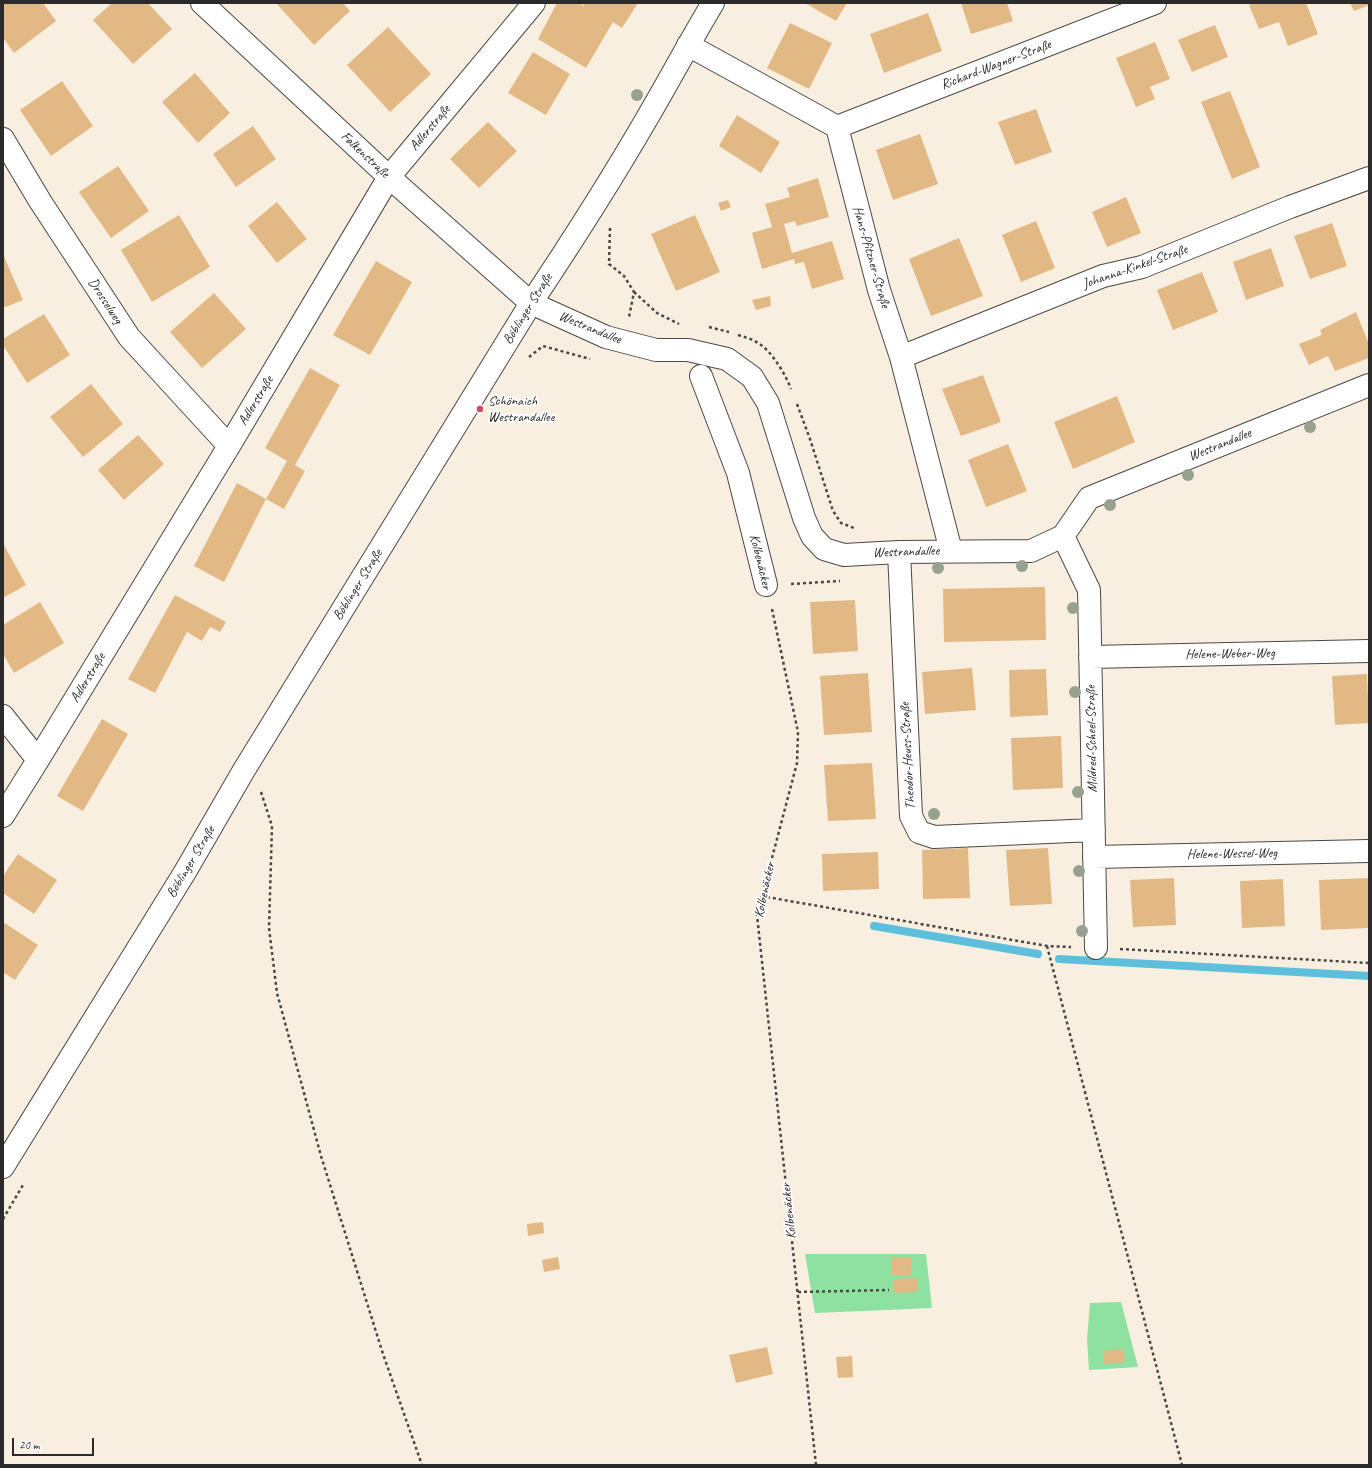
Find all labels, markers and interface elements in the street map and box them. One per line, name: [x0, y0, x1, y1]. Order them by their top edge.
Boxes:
street label: Richard-Wagner-Straße: [938, 36, 1054, 94]
street label: Adlerstraße: [406, 102, 454, 154]
street label: Falkenstraße: [337, 128, 393, 182]
street label: Hans-Pfitzner-Straße: [848, 204, 894, 310]
street label: Johanna-Kinkel-Straße: [1080, 241, 1190, 293]
street label: Böblinger Straße: [500, 270, 556, 348]
street label: Drosselweg: [84, 275, 126, 327]
street label: Westrandallee: [556, 308, 624, 348]
street label: Adlerstraße: [235, 373, 277, 429]
place label: Schönaich Westrandallee: [488, 393, 554, 426]
marker: Schönaich Westrandallee: [475, 404, 485, 414]
street label: Westrandallee: [1186, 425, 1254, 465]
street label: Kolbenäcker: [745, 533, 775, 591]
street label: Westrandallee: [873, 542, 939, 562]
street label: Böblinger Straße: [330, 546, 386, 624]
street label: Helene-Weber-Weg: [1185, 645, 1275, 663]
street label: Adlerstraße: [67, 650, 109, 706]
street label: Mildred-Scheel-Straße: [1083, 685, 1101, 793]
street label: Theodor-Heuss-Straße: [897, 702, 919, 810]
street label: Böblinger Straße: [163, 823, 219, 901]
street label: Helene-Wessel-Weg: [1187, 845, 1277, 863]
street label: Kolbenäcker: [751, 861, 779, 919]
street label: Kolbenäcker: [778, 1182, 800, 1240]
scale bar: [14, 1430, 96, 1456]
text: 20 m: [19, 1437, 39, 1453]

